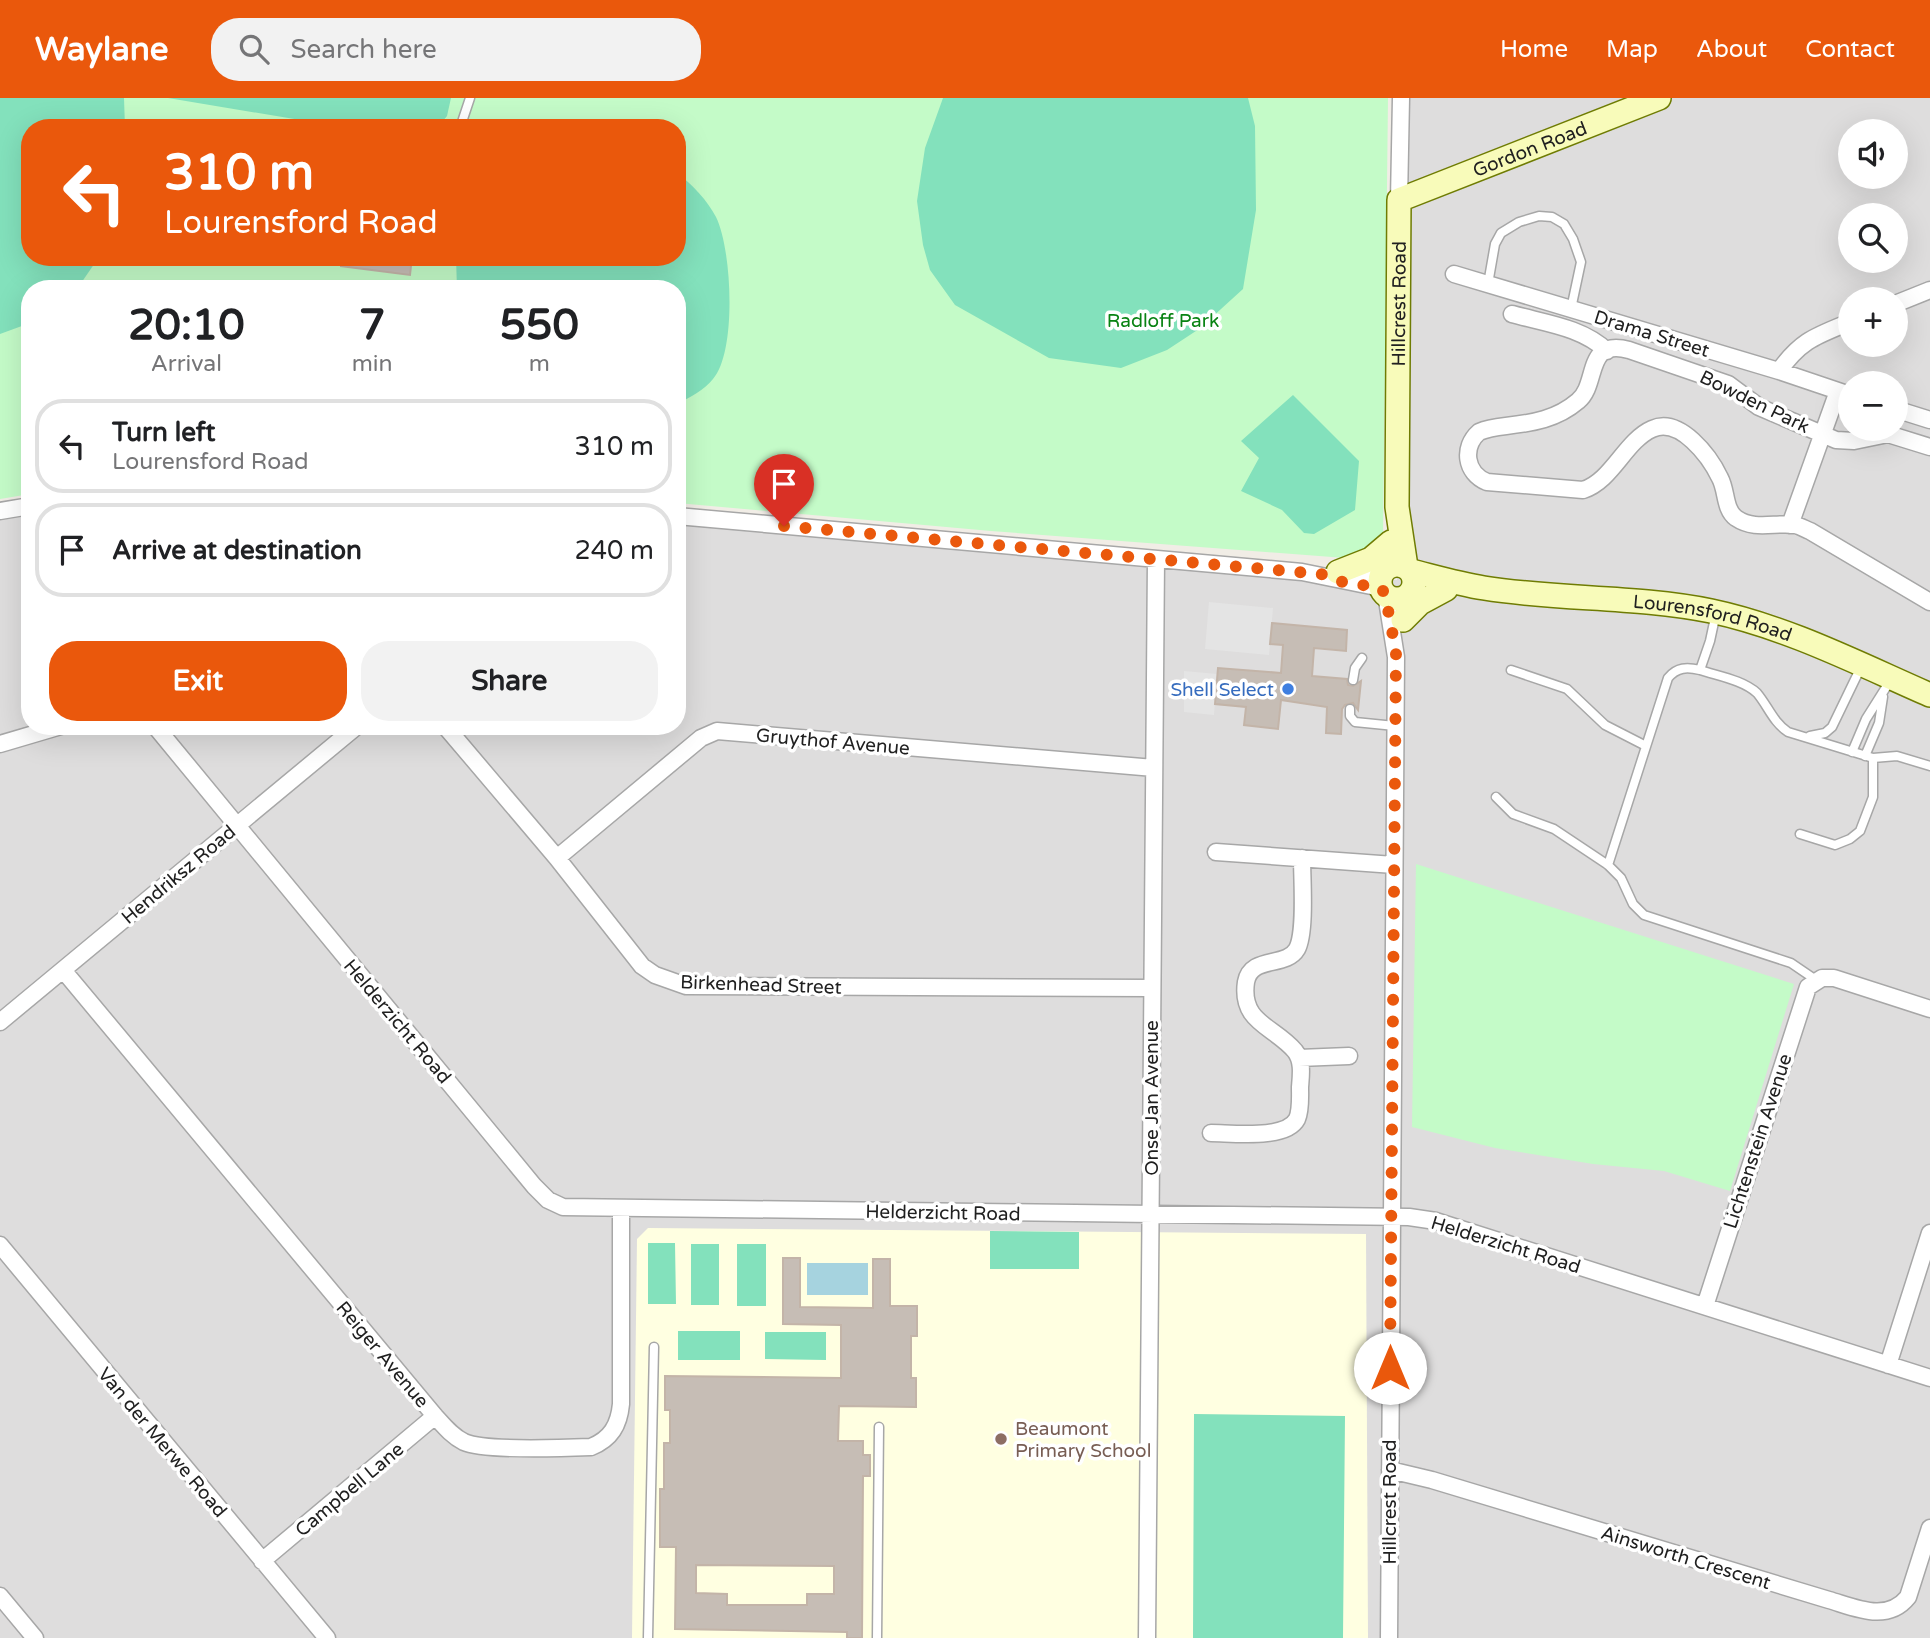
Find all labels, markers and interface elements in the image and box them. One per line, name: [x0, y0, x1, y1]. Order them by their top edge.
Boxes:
search box: [211, 18, 701, 81]
text: Waylane: [35, 30, 169, 69]
icon: search: [235, 30, 273, 68]
text: Search here: [291, 34, 437, 65]
text: Home: [1500, 35, 1568, 64]
text: Map: [1606, 35, 1658, 64]
text: About: [1696, 35, 1767, 64]
text: Contact: [1805, 35, 1895, 64]
street label: Gordon Road: [1470, 117, 1590, 182]
map controls: [1838, 119, 1908, 441]
button: sound: [1838, 119, 1908, 189]
text: 310 m: [164, 144, 314, 203]
icon: left: [49, 147, 140, 238]
button: search: [1838, 203, 1908, 273]
text: Lourensford Road: [164, 204, 438, 242]
street label: Hillcrest Road: [1388, 241, 1411, 366]
button: +: [1838, 287, 1908, 357]
text: 20:10: [128, 300, 245, 351]
text: 7: [359, 300, 385, 351]
text: 550: [500, 300, 579, 351]
street label: Drama Street: [1591, 306, 1712, 362]
park label: Radloff Park: [1107, 310, 1219, 332]
text: Arrival: [151, 350, 222, 378]
text: min: [352, 350, 393, 378]
text: m: [529, 350, 550, 378]
street label: Bowden Park: [1696, 366, 1813, 438]
button: −: [1838, 371, 1908, 441]
text: Turn left: [112, 417, 215, 448]
icon: left: [53, 427, 91, 465]
text: 310 m: [574, 431, 654, 462]
text: Lourensford Road: [112, 448, 309, 476]
pin: [754, 454, 814, 526]
icon: arrive: [765, 465, 803, 503]
icon: arrive: [53, 531, 91, 569]
text: Arrive at destination: [112, 535, 362, 566]
text: 240 m: [574, 535, 654, 566]
street label: Lourensford Road: [1632, 591, 1795, 646]
button: Exit: [49, 641, 347, 721]
button: Share: [361, 641, 658, 721]
place label: Shell Select: [1170, 679, 1274, 701]
marker: Shell Select: [1280, 681, 1296, 697]
street label: Gruythof Avenue: [755, 724, 911, 760]
street label: Hendriksz Road: [117, 821, 240, 929]
street label: Helderzicht Road: [339, 955, 456, 1088]
street label: Birkenhead Street: [680, 971, 842, 999]
street label: Onse Jan Avenue: [1141, 1020, 1163, 1176]
street label: Lichtenstein Avenue: [1719, 1051, 1797, 1232]
street label: Helderzicht Road: [865, 1201, 1021, 1225]
street label: Helderzicht Road: [1428, 1212, 1583, 1278]
street label: Reiger Avenue: [331, 1297, 433, 1412]
position arrow: [1353, 1331, 1427, 1405]
street label: Van der Merwe Road: [93, 1363, 231, 1522]
place label: Beaumont Primary School: [1015, 1418, 1151, 1462]
marker: Beaumont Primary School: [993, 1431, 1009, 1447]
street label: Campbell Lane: [291, 1438, 408, 1541]
street label: Hillcrest Road: [1379, 1439, 1401, 1565]
street label: Ainsworth Crescent: [1598, 1522, 1773, 1594]

